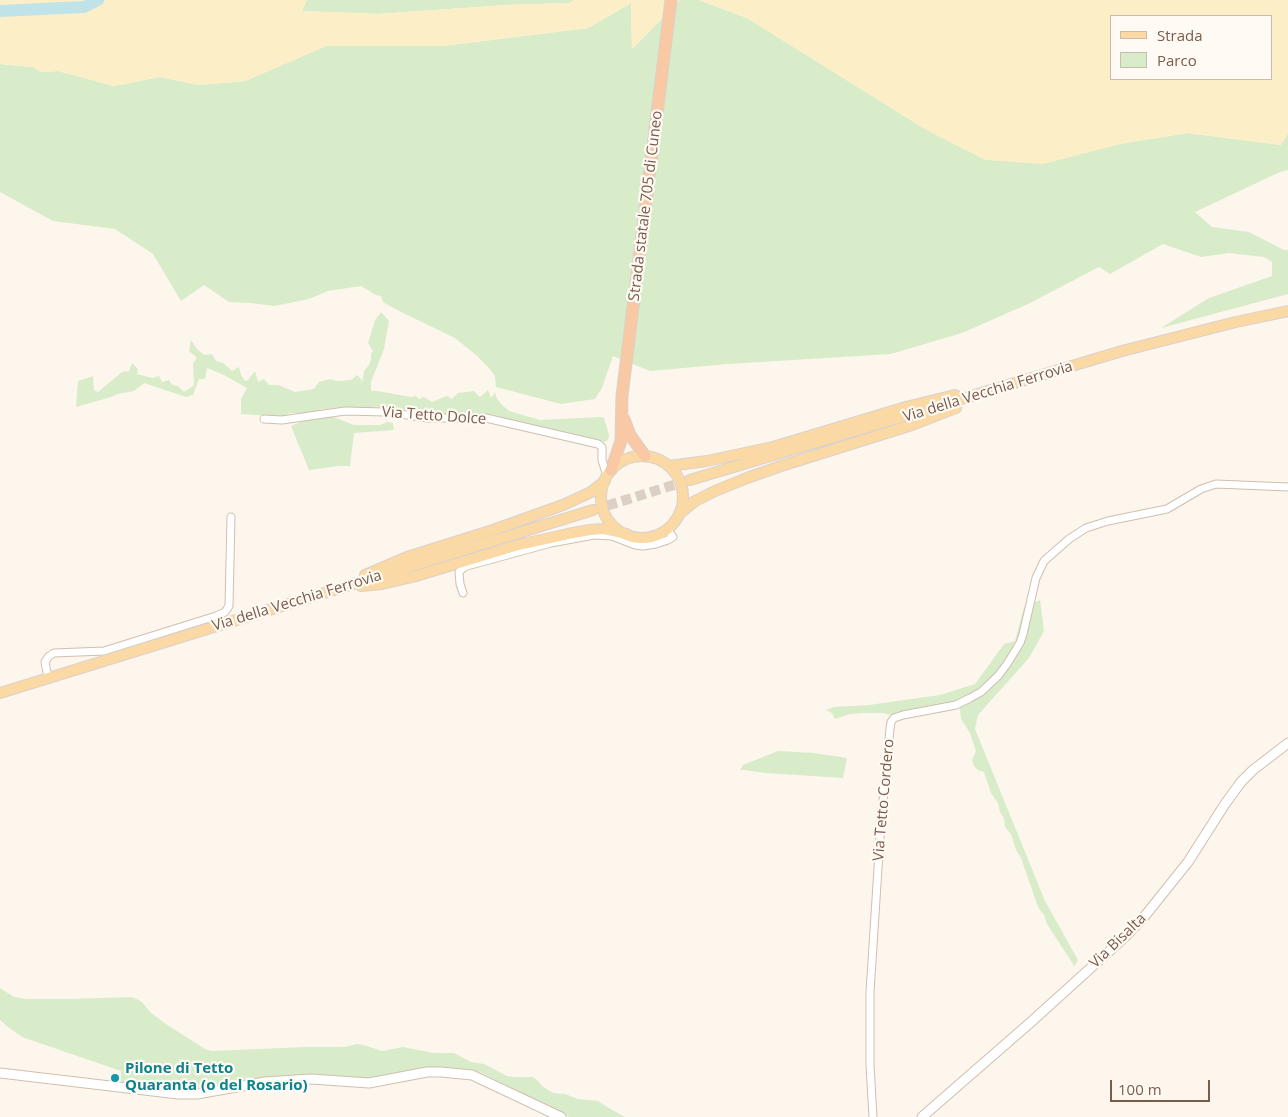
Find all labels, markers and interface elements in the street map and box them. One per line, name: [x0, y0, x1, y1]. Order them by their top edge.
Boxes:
legend: [1110, 15, 1273, 80]
text: Strada: [1157, 25, 1203, 45]
text: Parco: [1157, 50, 1197, 70]
street label: Strada statale 705 di Cuneo: [625, 110, 667, 302]
street label: Via della Vecchia Ferrovia: [901, 358, 1075, 426]
street label: Via Tetto Dolce: [381, 403, 487, 429]
street label: Via della Vecchia Ferrovia: [210, 567, 384, 635]
street label: Via Tetto Cordero: [870, 738, 898, 862]
street label: Via Bisalta: [1086, 910, 1150, 972]
place label: Pilone di Tetto Quaranta (o del Rosario): [125, 1060, 308, 1095]
scale bar: [1113, 1070, 1213, 1102]
marker: Pilone di Tetto Quaranta (o del Rosario): [109, 1072, 121, 1084]
text: 100 m: [1118, 1079, 1162, 1099]

